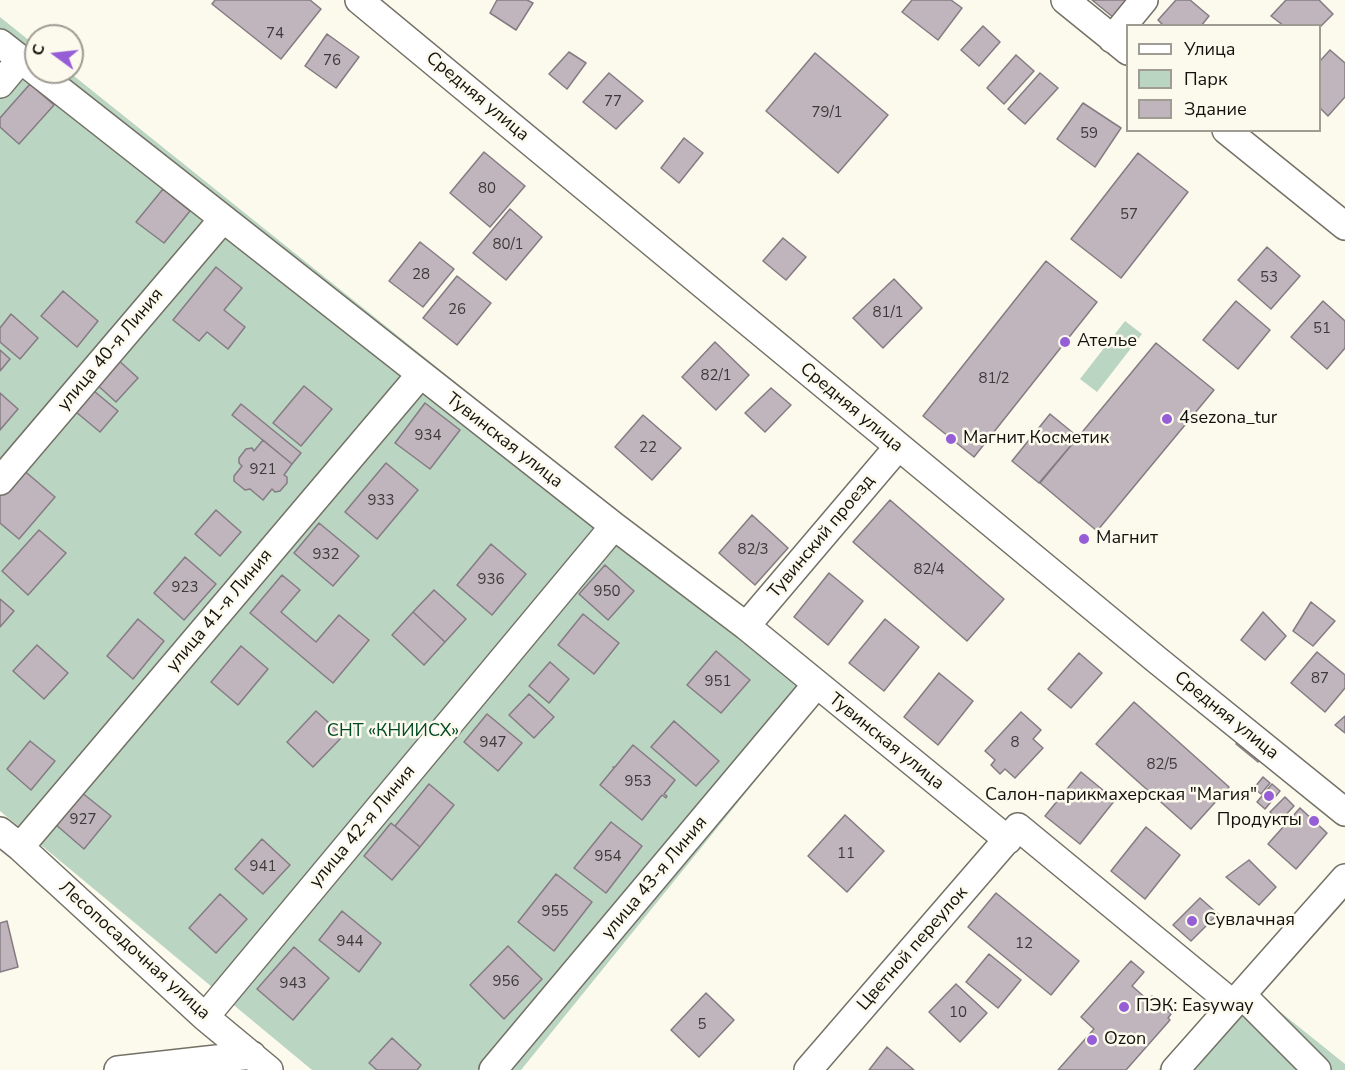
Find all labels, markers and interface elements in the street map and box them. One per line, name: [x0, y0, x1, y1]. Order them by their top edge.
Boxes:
north arrow: [24, 24, 84, 84]
legend: [1126, 24, 1321, 132]
house number: 74: [266, 25, 284, 43]
text: Улица: [1184, 37, 1235, 61]
text: С: [27, 42, 51, 58]
street label: Средняя улица: [421, 48, 533, 146]
house number: 76: [323, 52, 341, 70]
text: Парк: [1184, 67, 1227, 91]
house number: 77: [604, 93, 622, 111]
text: Здание: [1184, 97, 1247, 121]
house number: 79/1: [811, 104, 843, 122]
house number: 59: [1080, 125, 1098, 143]
house number: 80: [478, 180, 496, 198]
house number: 57: [1120, 206, 1138, 224]
house number: 80/1: [492, 236, 524, 254]
house number: 28: [412, 266, 430, 284]
house number: 53: [1260, 269, 1278, 287]
street label: улица 40-я Линия: [54, 284, 168, 416]
house number: 26: [448, 301, 466, 319]
house number: 81/1: [872, 304, 904, 322]
house number: 51: [1313, 320, 1331, 338]
place label: Ателье: [1077, 331, 1137, 353]
marker: Ателье: [1058, 335, 1072, 349]
street label: Средняя улица: [795, 359, 907, 457]
house number: 82/1: [700, 367, 732, 385]
house number: 81/2: [978, 370, 1010, 388]
street label: Тувинская улица: [441, 389, 567, 493]
place label: 4sezona_tur: [1179, 408, 1277, 430]
marker: 4sezona_tur: [1160, 412, 1174, 426]
house number: 934: [415, 427, 441, 445]
place label: Магнит Косметик: [963, 428, 1109, 450]
marker: Магнит Косметик: [944, 432, 958, 446]
house number: 22: [639, 439, 657, 457]
house number: 921: [250, 461, 276, 479]
street label: Тувинский проезд: [764, 471, 880, 603]
house number: 933: [368, 492, 394, 510]
place label: Магнит: [1096, 528, 1158, 550]
marker: Магнит: [1077, 532, 1091, 546]
house number: 82/3: [737, 541, 769, 559]
street label: улица 41-я Линия: [163, 545, 277, 677]
house number: 932: [313, 546, 339, 564]
house number: 82/4: [913, 561, 945, 579]
house number: 936: [478, 571, 504, 589]
house number: 923: [172, 579, 198, 597]
house number: 950: [594, 583, 620, 601]
street label: Средняя улица: [1169, 667, 1283, 765]
house number: 87: [1311, 670, 1329, 688]
house number: 951: [705, 673, 731, 691]
street label: Тувинская улица: [824, 689, 948, 795]
park label: СНТ «КНИИСХ»: [327, 721, 459, 743]
house number: 947: [480, 734, 506, 752]
house number: 8: [1011, 734, 1019, 752]
house number: 82/5: [1146, 756, 1178, 774]
street label: улица 42-я Линия: [306, 761, 420, 893]
house number: 953: [625, 773, 651, 791]
place label: Салон-парикмахерская "Магия": [985, 785, 1257, 807]
marker: Салон-парикмахерская "Магия": [1262, 789, 1276, 803]
place label: Продукты: [1217, 810, 1302, 832]
house number: 927: [70, 811, 96, 829]
street label: улица 43-я Линия: [598, 812, 712, 944]
marker: Продукты: [1307, 814, 1321, 828]
house number: 11: [837, 845, 855, 863]
house number: 954: [595, 848, 621, 866]
house number: 941: [250, 858, 276, 876]
street label: Лесопосадочная улица: [54, 877, 214, 1025]
street label: Цветной переулок: [853, 883, 973, 1015]
house number: 955: [542, 903, 568, 921]
place label: Сувлачная: [1204, 910, 1295, 932]
marker: Сувлачная: [1185, 914, 1199, 928]
house number: 944: [337, 933, 363, 951]
house number: 12: [1015, 935, 1033, 953]
house number: 956: [493, 973, 519, 991]
house number: 943: [280, 975, 306, 993]
place label: ПЭК: Easyway: [1136, 996, 1254, 1018]
marker: ПЭК: Easyway: [1117, 1000, 1131, 1014]
house number: 10: [949, 1004, 967, 1022]
house number: 5: [698, 1016, 706, 1034]
place label: Ozon: [1104, 1029, 1146, 1051]
marker: Ozon: [1085, 1033, 1099, 1047]

